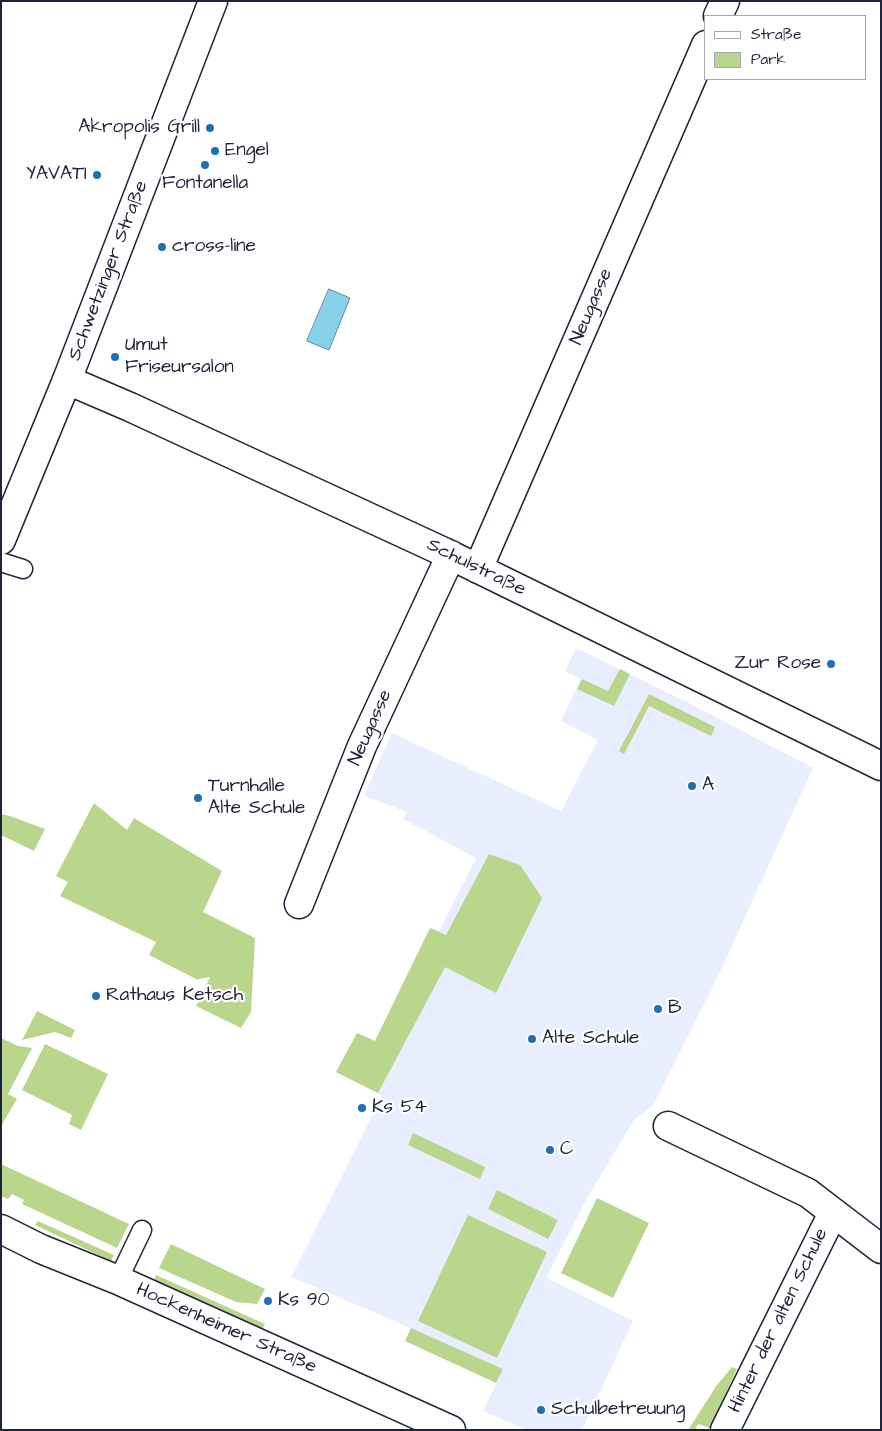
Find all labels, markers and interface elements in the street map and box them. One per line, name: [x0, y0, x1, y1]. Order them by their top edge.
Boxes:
legend: [704, 15, 867, 80]
text: Straße: [751, 24, 801, 45]
text: Park: [751, 49, 786, 70]
place label: Akropolis Grill: [78, 117, 200, 139]
marker: Akropolis Grill: [204, 122, 216, 134]
place label: Engel: [225, 140, 269, 162]
marker: Engel: [209, 145, 221, 157]
marker: Fontanella: [199, 159, 211, 171]
place label: YAVATI: [26, 164, 87, 186]
marker: YAVATI: [91, 169, 103, 181]
place label: Fontanella: [162, 173, 248, 195]
street label: Schwetzinger Straße: [64, 178, 154, 364]
place label: cross-line: [172, 236, 256, 258]
marker: cross-line: [156, 241, 168, 253]
street label: Neugasse: [566, 265, 618, 349]
place label: Umut Friseursalon: [125, 335, 234, 379]
marker: Umut Friseursalon: [109, 351, 121, 363]
street label: Schulstraße: [423, 534, 529, 602]
place label: Zur Rose: [734, 653, 821, 675]
marker: Zur Rose: [825, 658, 837, 670]
street label: Neugasse: [344, 687, 398, 769]
place label: A: [702, 775, 714, 797]
place label: Turnhalle Alte Schule: [208, 776, 305, 820]
marker: A: [686, 780, 698, 792]
marker: Turnhalle Alte Schule: [192, 792, 204, 804]
place label: Rathaus Ketsch: [106, 985, 243, 1007]
marker: Rathaus Ketsch: [90, 990, 102, 1002]
place label: B: [668, 998, 682, 1020]
marker: B: [652, 1003, 664, 1015]
place label: Alte Schule: [542, 1028, 639, 1050]
marker: Alte Schule: [526, 1033, 538, 1045]
place label: Ks 54: [372, 1097, 427, 1119]
marker: Ks 54: [356, 1102, 368, 1114]
place label: C: [560, 1139, 573, 1161]
marker: C: [544, 1144, 556, 1156]
street label: Hinter der alten Schule: [724, 1225, 834, 1417]
street label: Hockenheimer Straße: [132, 1279, 320, 1379]
place label: Ks 90: [278, 1290, 329, 1312]
marker: Ks 90: [262, 1295, 274, 1307]
place label: Schulbetreuung: [551, 1399, 685, 1421]
marker: Schulbetreuung: [535, 1404, 547, 1416]

